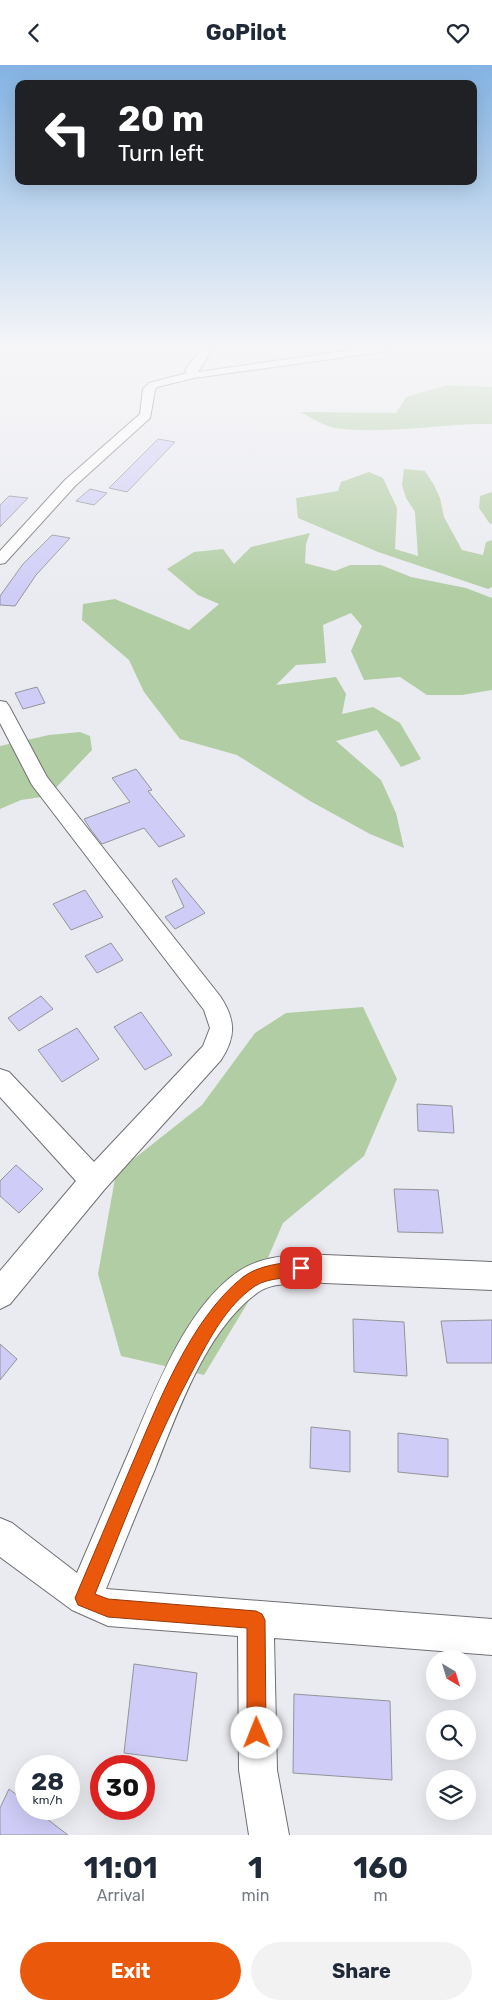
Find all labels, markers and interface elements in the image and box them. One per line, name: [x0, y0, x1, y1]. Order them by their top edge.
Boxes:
icon: back: [20, 19, 48, 47]
text: GoPilot: [206, 19, 286, 46]
icon: heart: [444, 19, 472, 47]
text: 20 m: [118, 98, 204, 140]
icon: left: [35, 100, 100, 165]
text: Turn left: [118, 140, 204, 167]
pin: [280, 1247, 322, 1289]
icon: arrive: [287, 1254, 315, 1282]
north arrow: [426, 1650, 476, 1700]
map controls: [426, 1650, 476, 1820]
position arrow: [230, 1706, 282, 1758]
button: search: [426, 1710, 476, 1760]
speed limit sign: 30: [90, 1755, 155, 1820]
text: 28: [31, 1767, 64, 1796]
button: layers: [426, 1770, 476, 1820]
text: km/h: [33, 1793, 62, 1807]
text: 11:01: [84, 1850, 158, 1886]
text: 1: [248, 1850, 263, 1886]
text: 160: [353, 1850, 408, 1886]
text: Arrival: [97, 1886, 145, 1905]
text: min: [242, 1886, 269, 1905]
text: m: [374, 1886, 388, 1905]
button: Exit: [20, 1942, 241, 2000]
button: Share: [251, 1942, 472, 2000]

